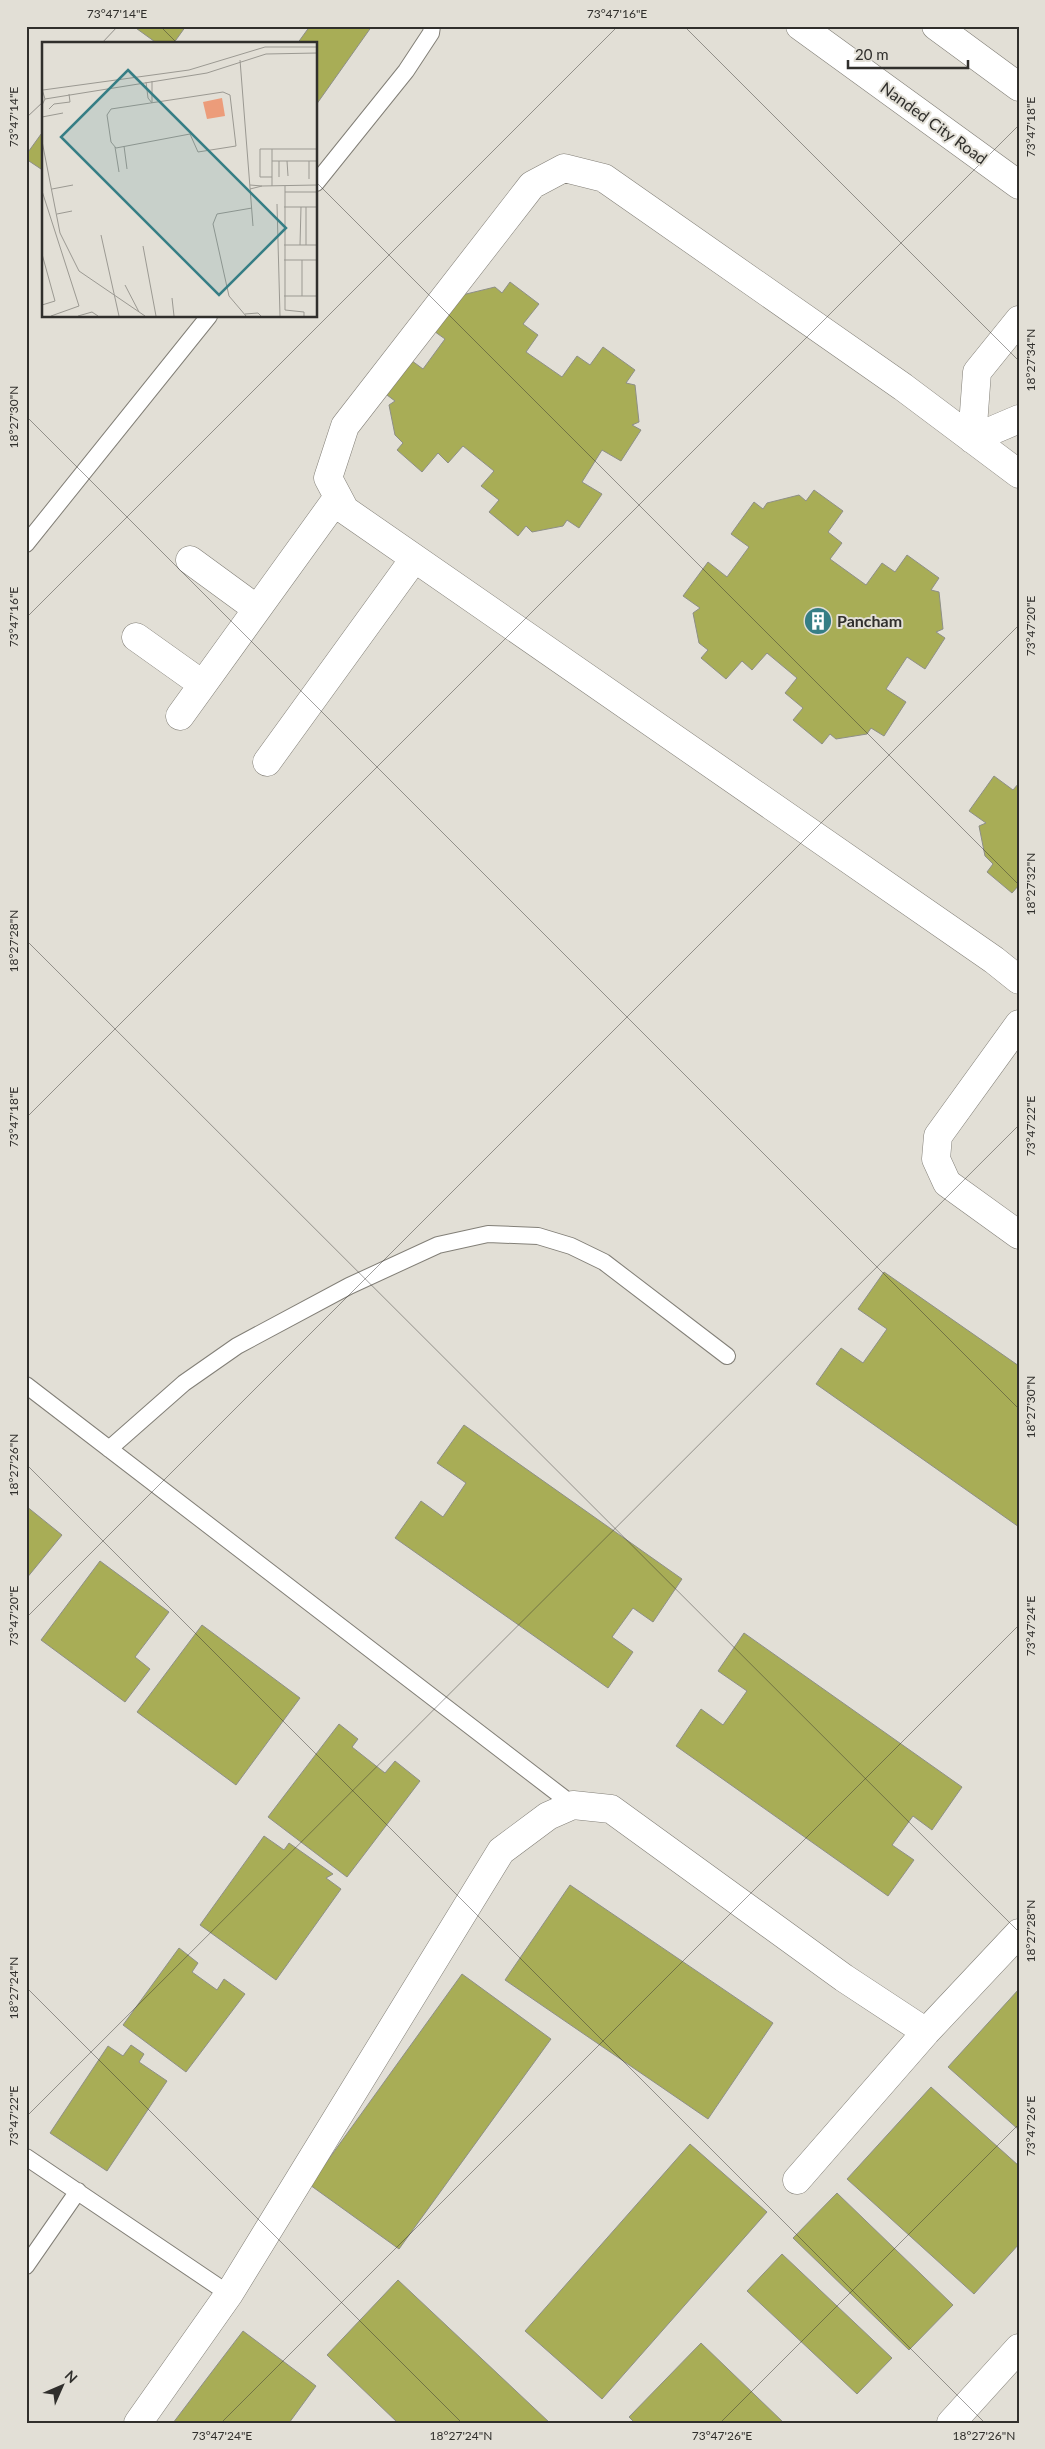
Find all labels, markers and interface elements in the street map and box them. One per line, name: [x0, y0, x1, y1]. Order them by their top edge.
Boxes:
text: 73°47'14"E: [87, 6, 147, 21]
text: 73°47'16"E: [587, 6, 647, 21]
scale bar: [848, 38, 968, 70]
inset map: [42, 42, 318, 318]
text: 20 m: [855, 45, 889, 63]
street label: Nanded City Road: [877, 78, 991, 168]
text: 73°47'14"E: [6, 87, 21, 147]
text: 73°47'18"E: [1023, 97, 1038, 157]
text: 18°27'34"N: [1023, 329, 1038, 391]
text: 18°27'30"N: [6, 386, 21, 448]
text: 73°47'16"E: [6, 587, 21, 647]
text: 73°47'20"E: [1023, 596, 1038, 656]
building icon: Pancham: [803, 606, 833, 636]
place label: Pancham: [837, 611, 902, 630]
text: 18°27'32"N: [1023, 853, 1038, 915]
text: 18°27'28"N: [6, 910, 21, 972]
text: 73°47'18"E: [6, 1087, 21, 1147]
text: 73°47'22"E: [1023, 1096, 1038, 1156]
text: 18°27'30"N: [1023, 1376, 1038, 1438]
text: 18°27'26"N: [6, 1434, 21, 1496]
text: 73°47'20"E: [6, 1586, 21, 1646]
text: 73°47'24"E: [1023, 1596, 1038, 1656]
text: 18°27'28"N: [1023, 1900, 1038, 1962]
text: 18°27'24"N: [6, 1957, 21, 2019]
text: 73°47'22"E: [6, 2086, 21, 2146]
text: 73°47'26"E: [1023, 2096, 1038, 2156]
north arrow: [38, 2362, 88, 2412]
text: N: [62, 2367, 81, 2386]
text: 73°47'24"E: [192, 2428, 252, 2443]
text: 18°27'24"N: [430, 2428, 492, 2443]
text: 73°47'26"E: [692, 2428, 752, 2443]
text: 18°27'26"N: [953, 2428, 1015, 2443]

